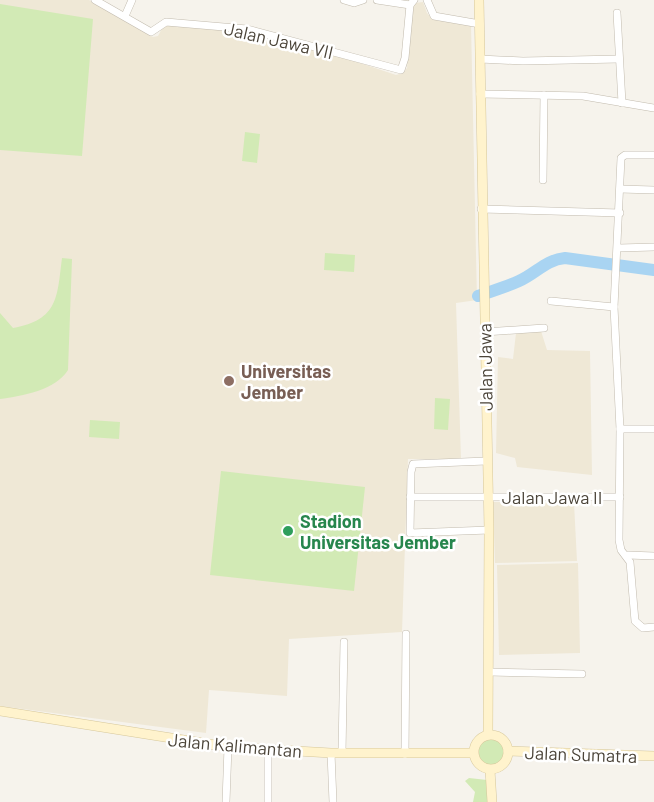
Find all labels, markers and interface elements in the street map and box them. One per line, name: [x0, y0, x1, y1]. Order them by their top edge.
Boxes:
street label: Jalan Jawa VII: [222, 17, 336, 63]
street label: Jalan Jawa: [473, 323, 497, 411]
place label: Universitas Jember: [241, 360, 331, 403]
marker: Universitas Jember: [222, 374, 236, 388]
street label: Jalan Jawa II: [502, 486, 602, 508]
place label: Stadion Universitas Jember: [300, 510, 456, 553]
marker: Stadion Universitas Jember: [281, 524, 295, 538]
street label: Jalan Kalimantan: [167, 728, 303, 762]
street label: Jalan Sumatra: [524, 741, 638, 767]

